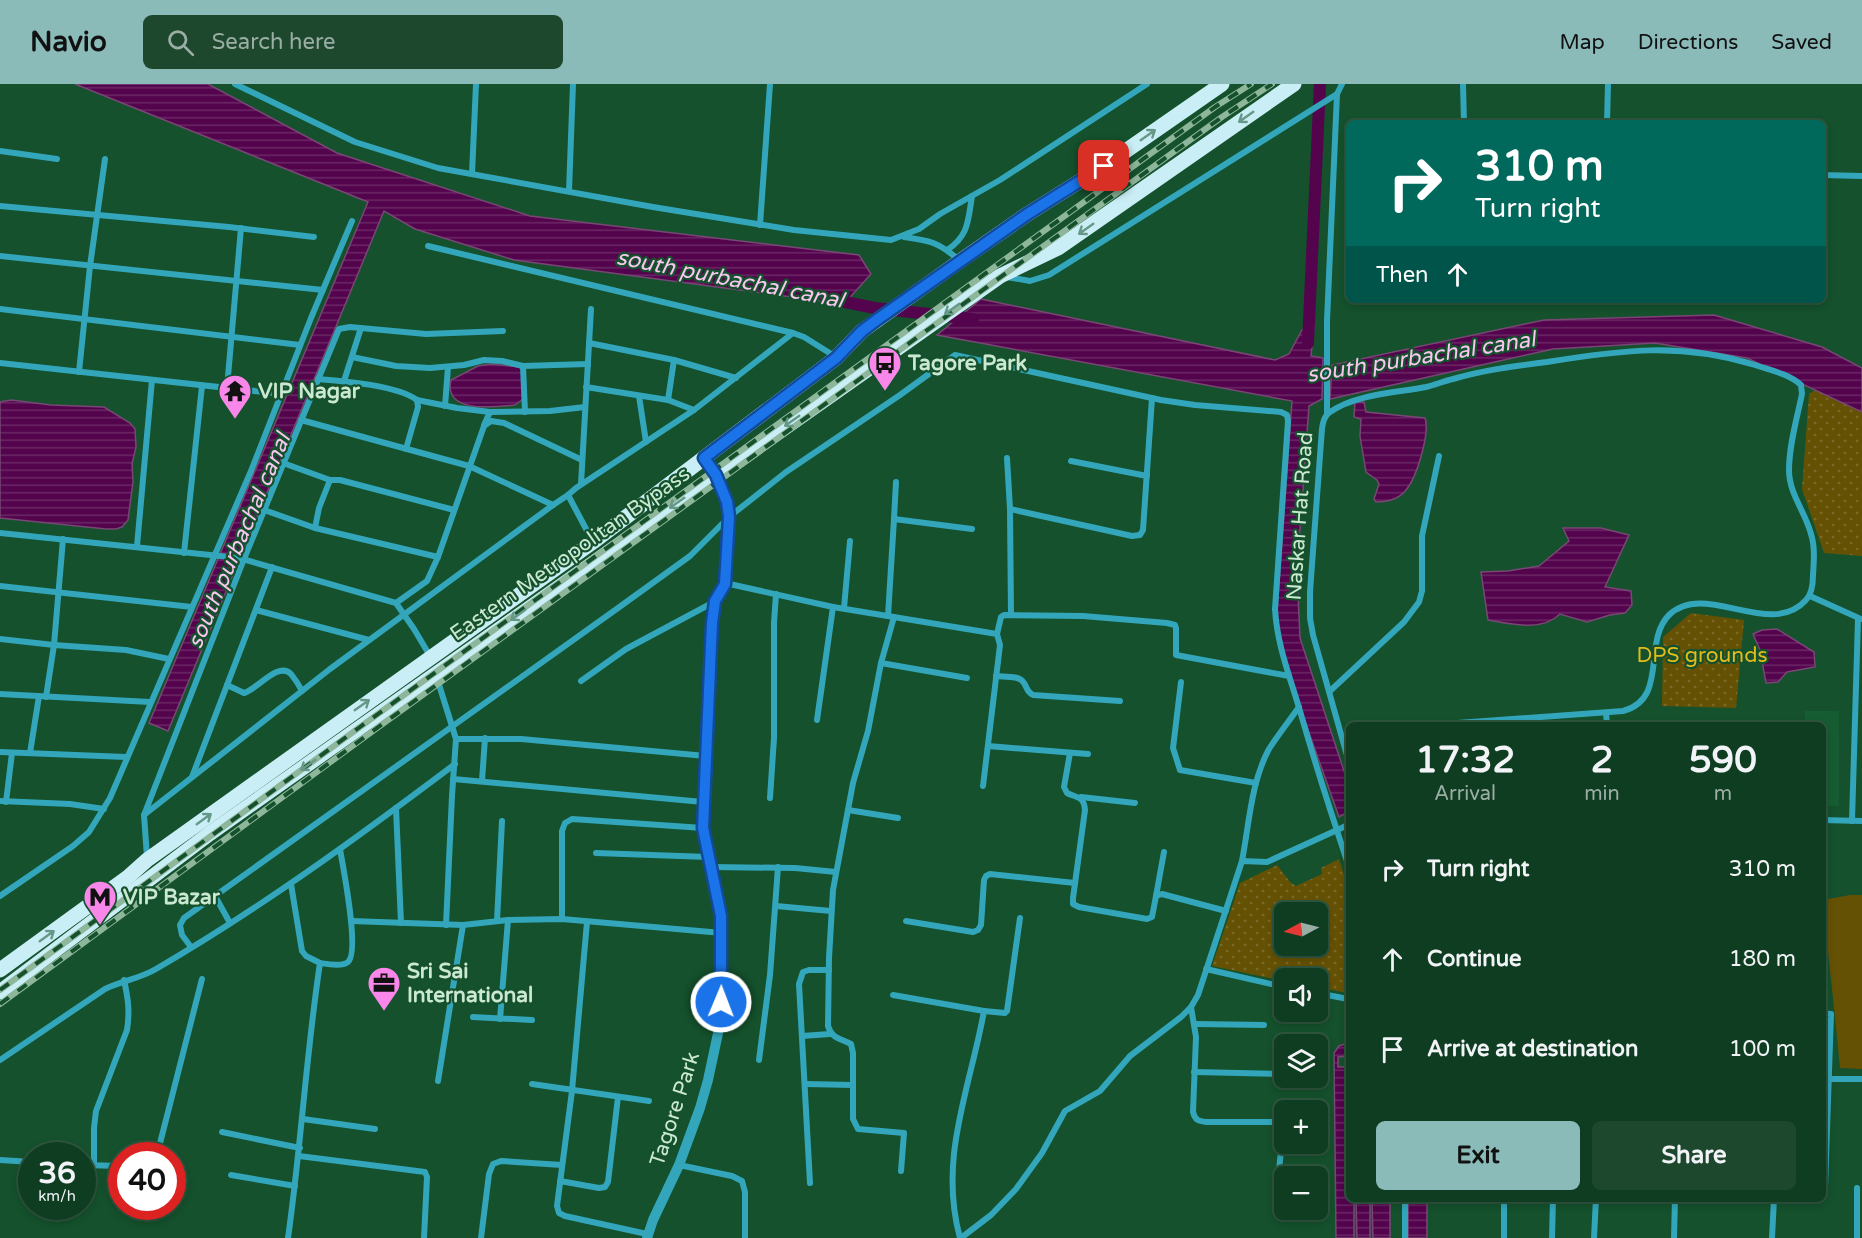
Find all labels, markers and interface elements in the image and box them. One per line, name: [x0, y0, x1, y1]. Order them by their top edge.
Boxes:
search box: [143, 15, 563, 69]
text: Navio: [30, 25, 107, 59]
icon: search: [164, 26, 197, 59]
text: Search here: [212, 29, 336, 55]
text: Map: [1559, 30, 1605, 55]
text: Directions: [1638, 30, 1738, 55]
text: Saved: [1771, 30, 1832, 55]
one-way arrow: [1238, 111, 1255, 123]
one-way arrow: [1140, 129, 1156, 141]
pin: [1078, 140, 1129, 191]
text: 310 m: [1475, 141, 1604, 192]
icon: right: [1376, 144, 1454, 222]
icon: arrive: [1087, 149, 1120, 182]
text: Turn right: [1475, 192, 1601, 225]
one-way arrow: [1078, 223, 1094, 235]
water label: south purbachal canal: [614, 244, 848, 314]
icon: ahead: [1441, 258, 1474, 291]
text: Then: [1376, 262, 1429, 288]
one-way arrow: [944, 303, 960, 315]
water label: south purbachal canal: [1305, 326, 1540, 388]
bus stop icon: Tagore Park: [867, 345, 903, 392]
place label: Tagore Park: [907, 351, 1027, 376]
temple icon: VIP Nagar: [217, 373, 253, 420]
place label: VIP Nagar: [258, 379, 361, 404]
one-way arrow: [785, 415, 801, 427]
water label: south purbachal canal: [182, 427, 297, 652]
street label: Naskar Hat Road: [1282, 431, 1318, 601]
street label: Eastern Metropolitan Bypass: [445, 462, 695, 646]
one-way arrow: [670, 497, 686, 509]
one-way arrow: [510, 609, 526, 622]
park label: DPS grounds: [1637, 643, 1767, 668]
one-way arrow: [353, 699, 369, 711]
text: 17:32: [1415, 739, 1515, 782]
text: 2: [1591, 739, 1613, 782]
text: 590: [1689, 739, 1757, 782]
one-way arrow: [300, 759, 316, 772]
text: Arrival: [1434, 782, 1496, 806]
text: min: [1584, 782, 1620, 806]
text: m: [1714, 782, 1732, 806]
one-way arrow: [195, 813, 211, 826]
icon: right: [1376, 853, 1409, 886]
text: Turn right: [1427, 856, 1529, 882]
text: 310 m: [1729, 856, 1796, 882]
metro station icon: VIP Bazar: [82, 879, 118, 926]
place label: VIP Bazar: [123, 885, 221, 910]
north arrow: [1274, 902, 1328, 956]
map controls: [1274, 902, 1328, 1220]
one-way arrow: [39, 930, 55, 942]
icon: ahead: [1376, 943, 1409, 976]
text: Continue: [1427, 946, 1522, 972]
text: 180 m: [1729, 946, 1796, 972]
place label: Sri Sai International: [407, 959, 533, 1008]
office icon: Sri Sai International: [366, 965, 402, 1012]
button: sound: [1274, 968, 1328, 1022]
position arrow: [689, 970, 753, 1034]
icon: arrive: [1376, 1033, 1409, 1066]
button: layers: [1274, 1034, 1328, 1088]
text: Arrive at destination: [1427, 1036, 1638, 1062]
text: 100 m: [1729, 1036, 1796, 1062]
street label: Tagore Park: [645, 1049, 705, 1169]
button: +: [1274, 1100, 1328, 1154]
button: Exit: [1376, 1121, 1580, 1190]
button: Share: [1592, 1121, 1796, 1190]
speed limit sign: 40: [108, 1142, 186, 1220]
text: 36: [38, 1155, 76, 1192]
button: −: [1274, 1166, 1328, 1220]
text: km/h: [38, 1187, 76, 1205]

